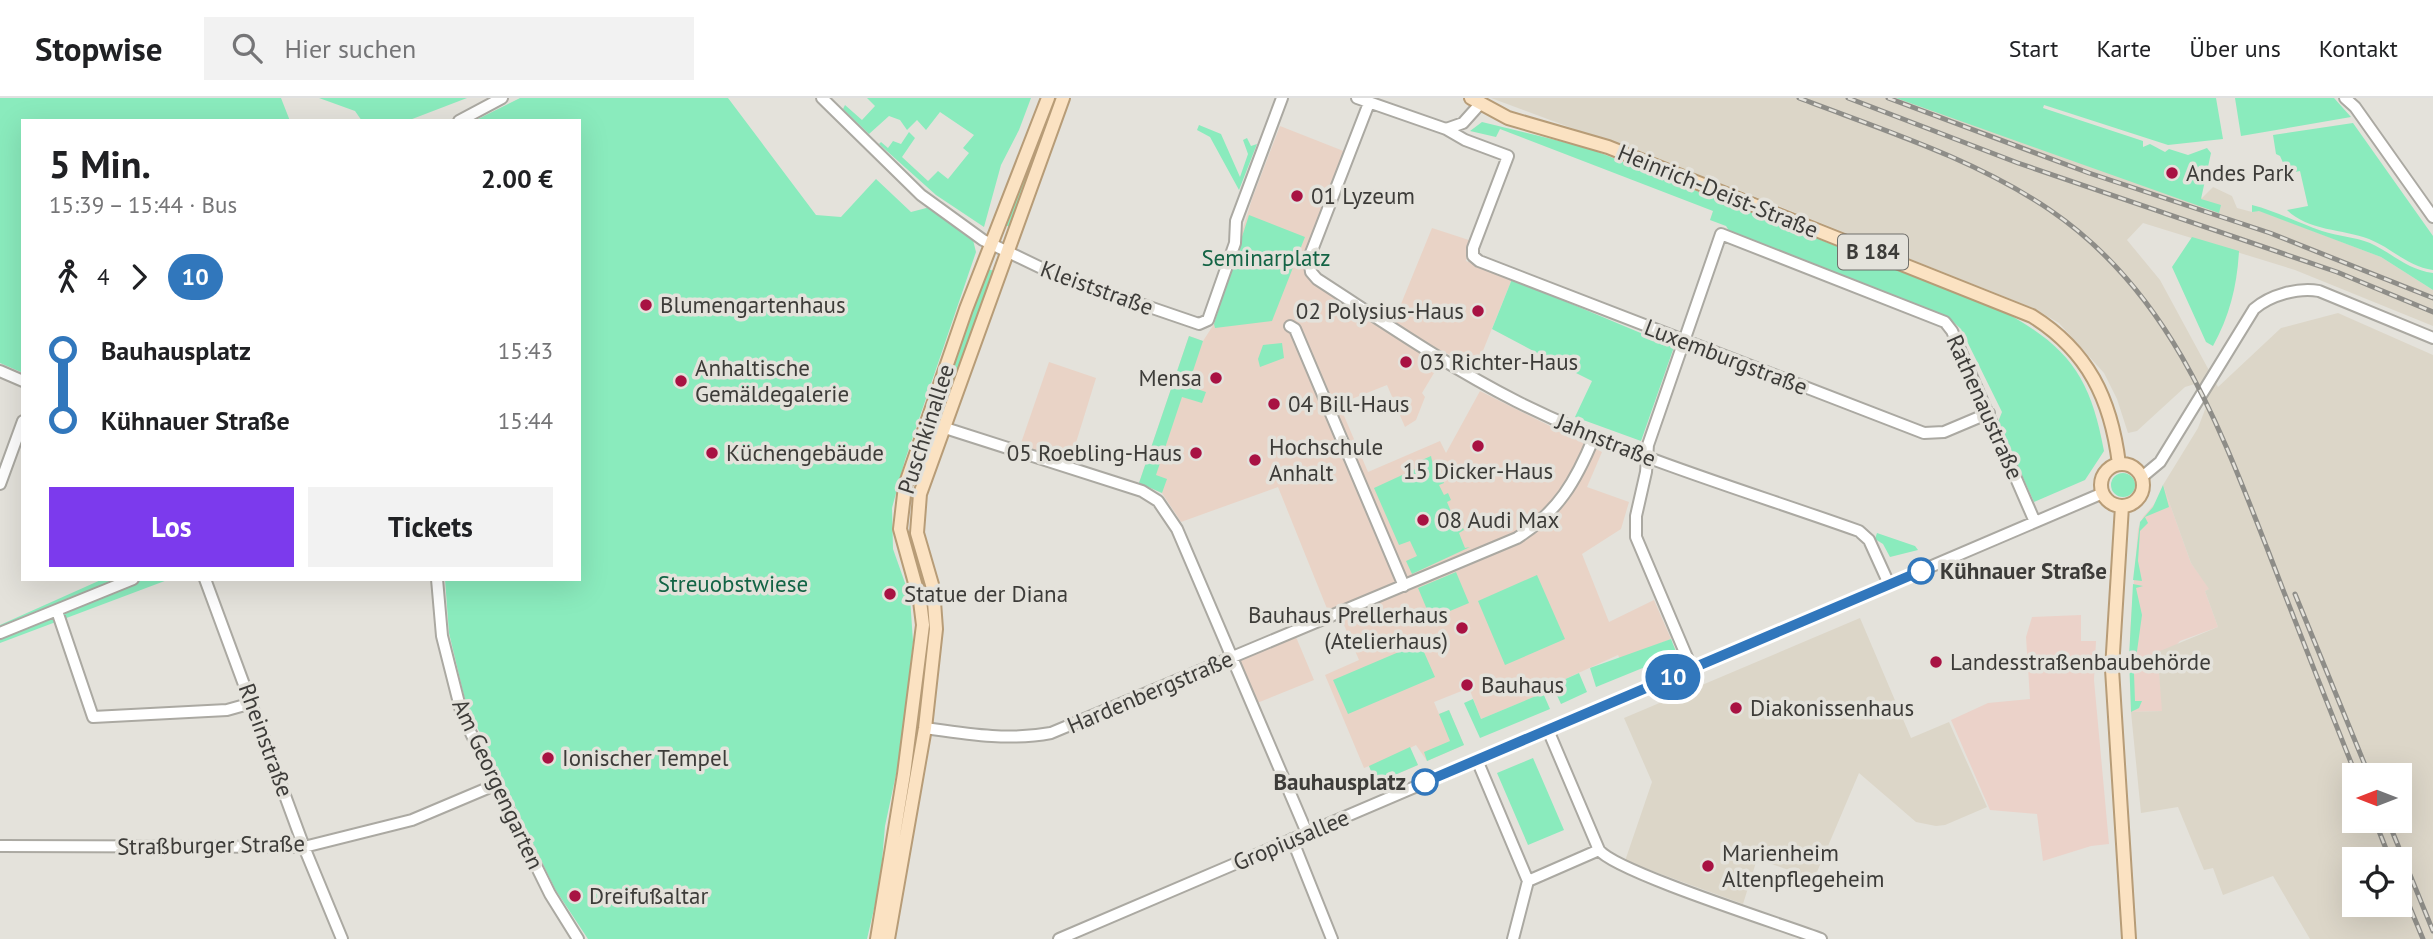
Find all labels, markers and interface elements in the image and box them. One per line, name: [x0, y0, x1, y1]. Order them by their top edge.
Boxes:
search box: [204, 17, 694, 80]
text: Stopwise: [35, 27, 162, 70]
icon: search: [228, 29, 266, 67]
text: Hier suchen: [284, 32, 416, 65]
text: Start: [2009, 33, 2058, 64]
text: Karte: [2096, 33, 2151, 64]
text: Über uns: [2189, 33, 2281, 64]
text: Kontakt: [2319, 33, 2398, 64]
street label: Heinrich-Deist-Straße: [1614, 137, 1823, 244]
text: 5 Min.: [49, 139, 151, 188]
place label: Andes Park: [2186, 158, 2294, 187]
text: 2.00 €: [481, 162, 553, 195]
marker: Andes Park: [2164, 165, 2180, 181]
place label: 01 Lyzeum: [1311, 181, 1415, 210]
marker: 01 Lyzeum: [1289, 188, 1305, 204]
text: 15:39 – 15:44 · Bus: [49, 190, 237, 219]
road number: B 184: [1838, 234, 1908, 270]
park label: Seminarplatz: [1201, 243, 1331, 272]
street label: Kleiststraße: [1037, 254, 1158, 321]
icon: walk: [49, 258, 87, 296]
icon: forward: [120, 258, 158, 296]
text: 10: [182, 261, 209, 292]
text: 4: [97, 262, 110, 291]
place label: Blumengartenhaus: [660, 290, 846, 319]
place label: 02 Polysius-Haus: [1296, 296, 1464, 325]
marker: Blumengartenhaus: [638, 297, 654, 313]
marker: 02 Polysius-Haus: [1470, 303, 1486, 319]
street label: Luxemburgstraße: [1640, 312, 1812, 401]
street label: Rathenaustraße: [1941, 330, 2030, 484]
text: Bauhausplatz: [101, 334, 251, 367]
text: 15:43: [498, 336, 553, 365]
place label: 03 Richter-Haus: [1420, 347, 1578, 376]
place label: Anhaltische Gemäldegalerie: [695, 353, 849, 408]
marker: 03 Richter-Haus: [1398, 354, 1414, 370]
street label: Puschkinallee: [891, 360, 960, 497]
place label: Mensa: [1138, 363, 1202, 392]
marker: Mensa: [1208, 370, 1224, 386]
marker: Anhaltische Gemäldegalerie: [673, 373, 689, 389]
place label: 04 Bill-Haus: [1288, 389, 1409, 418]
marker: 04 Bill-Haus: [1266, 396, 1282, 412]
text: Kühnauer Straße: [101, 404, 290, 437]
text: 15:44: [498, 406, 553, 435]
street label: Jahnstraße: [1551, 406, 1660, 473]
place label: Hochschule Anhalt: [1269, 432, 1383, 487]
place label: Küchengebäude: [726, 438, 884, 467]
place label: 05 Roebling-Haus: [1007, 438, 1182, 467]
marker: 15 Dicker-Haus: [1470, 438, 1486, 454]
marker: Küchengebäude: [704, 445, 720, 461]
marker: 05 Roebling-Haus: [1188, 445, 1204, 461]
marker: Hochschule Anhalt: [1247, 452, 1263, 468]
place label: 15 Dicker-Haus: [1403, 456, 1553, 485]
button: Los: [49, 487, 294, 567]
button: Tickets: [308, 487, 553, 567]
place label: 08 Audi Max: [1437, 505, 1560, 534]
marker: 08 Audi Max: [1415, 512, 1431, 528]
place label: Kühnauer Straße: [1940, 556, 2107, 585]
marker: Kühnauer Straße: [1908, 558, 1934, 584]
park label: Streuobstwiese: [658, 569, 808, 598]
place label: Statue der Diana: [904, 579, 1068, 608]
marker: Statue der Diana: [882, 586, 898, 602]
place label: Bauhaus Prellerhaus (Atelierhaus): [1248, 600, 1448, 655]
marker: Bauhaus Prellerhaus (Atelierhaus): [1454, 620, 1470, 636]
street label: Hardenbergstraße: [1062, 643, 1237, 740]
place label: Landesstraßenbaubehörde: [1950, 647, 2211, 676]
line badge: 10: [1642, 654, 1704, 700]
marker: Landesstraßenbaubehörde: [1928, 654, 1944, 670]
text: 10: [1659, 661, 1687, 692]
place label: Bauhaus: [1481, 670, 1564, 699]
marker: Bauhaus: [1459, 677, 1475, 693]
street label: Rheinstraße: [233, 679, 300, 801]
place label: Diakonissenhaus: [1750, 693, 1914, 722]
street label: Am Georgengarten: [446, 694, 551, 874]
marker: Diakonissenhaus: [1728, 700, 1744, 716]
place label: Ionischer Tempel: [562, 743, 729, 772]
marker: Ionischer Tempel: [540, 750, 556, 766]
north arrow: [2342, 763, 2412, 833]
map controls: [2342, 763, 2412, 917]
place label: Bauhausplatz: [1273, 767, 1406, 796]
marker: Bauhausplatz: [1412, 769, 1438, 795]
street label: Gropiusallee: [1229, 802, 1353, 877]
street label: Straßburger Straße: [117, 828, 305, 861]
place label: Marienheim Altenpflegeheim: [1722, 838, 1884, 893]
button: locate: [2342, 847, 2412, 917]
marker: Marienheim Altenpflegeheim: [1700, 858, 1716, 874]
place label: Dreifußaltar: [589, 881, 708, 910]
marker: Dreifußaltar: [567, 888, 583, 904]

